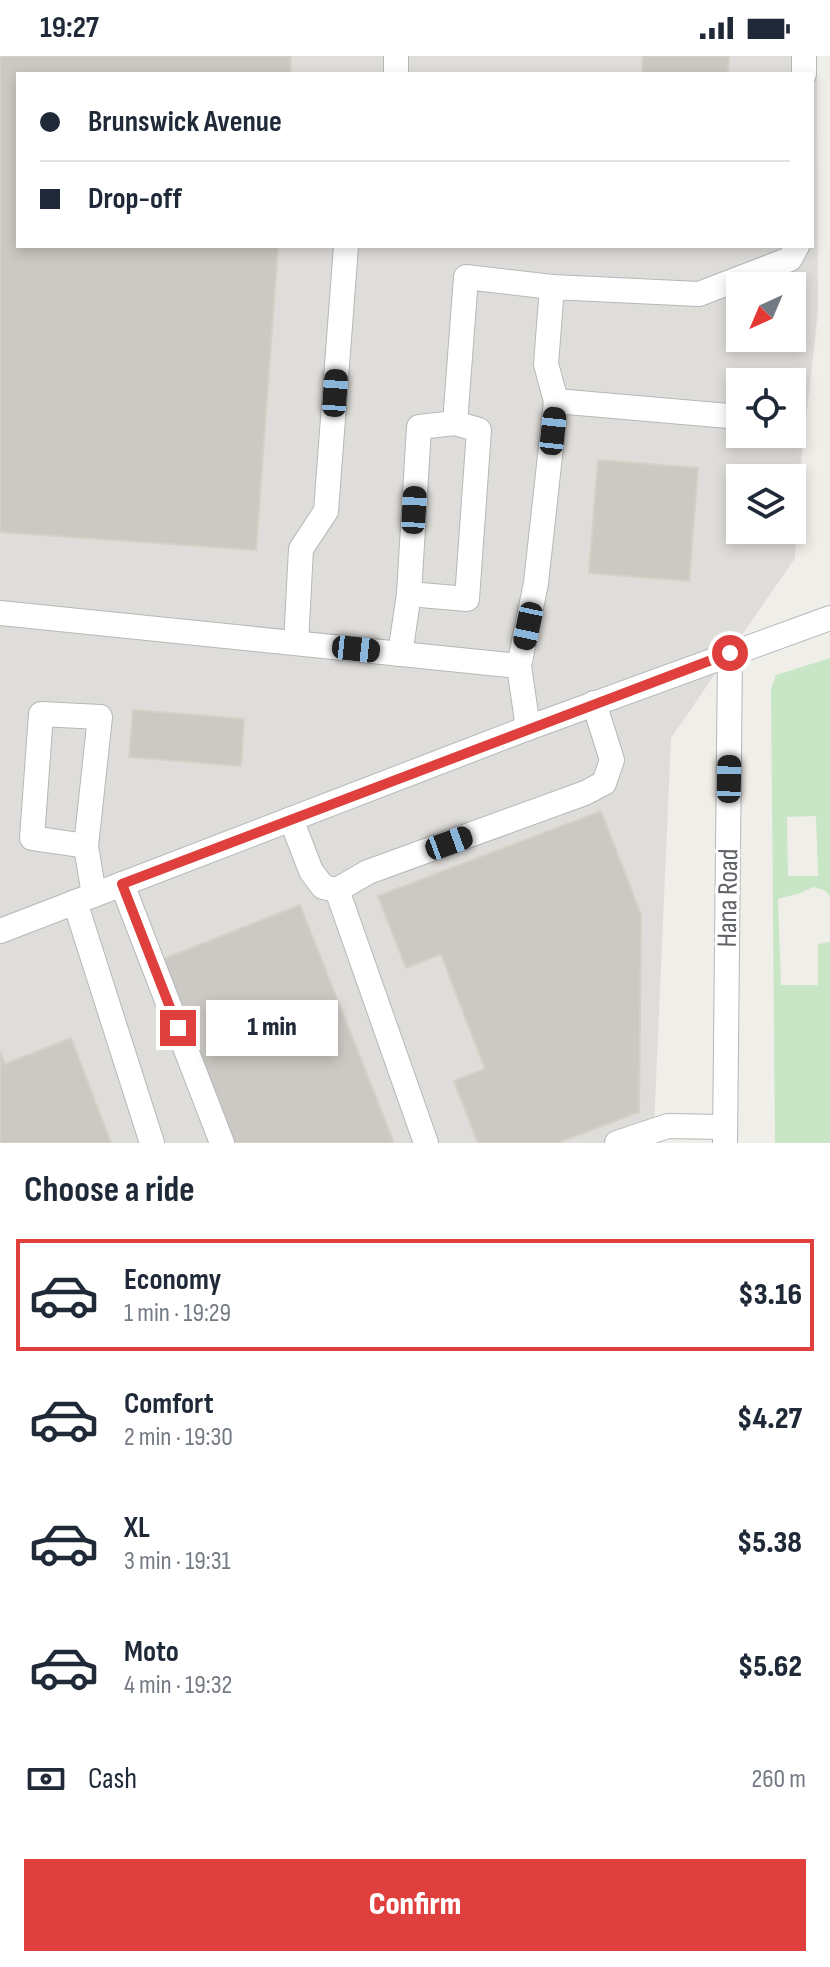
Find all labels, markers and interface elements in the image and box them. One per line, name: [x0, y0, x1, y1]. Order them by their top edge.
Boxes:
text: 19:27: [40, 10, 99, 46]
text: Brunswick Avenue: [88, 104, 282, 140]
text: Drop-off: [88, 181, 182, 217]
north arrow: [726, 272, 806, 352]
map controls: [726, 272, 806, 544]
car: [321, 368, 349, 418]
button: locate: [726, 368, 806, 448]
car: [539, 406, 567, 456]
button: layers: [726, 464, 806, 544]
car: [401, 485, 427, 535]
car: [511, 600, 545, 652]
car: [331, 635, 381, 663]
route start: [712, 635, 748, 671]
car: [717, 755, 741, 803]
car: [422, 824, 476, 862]
street label: Hana Road: [711, 848, 745, 948]
callout: 1 min: [206, 1000, 338, 1056]
route end: [160, 1010, 196, 1046]
text: 1 min: [247, 1012, 297, 1043]
text: Choose a ride: [24, 1169, 195, 1212]
icon: car: [28, 1259, 100, 1331]
text: Economy: [124, 1262, 221, 1298]
text: $3.16: [738, 1277, 802, 1313]
text: 1 min · 19:29: [124, 1298, 231, 1329]
icon: car: [28, 1383, 100, 1455]
text: Comfort: [124, 1386, 214, 1422]
text: $4.27: [737, 1401, 802, 1437]
text: 2 min · 19:30: [124, 1422, 233, 1453]
icon: car: [28, 1507, 100, 1579]
text: XL: [124, 1510, 150, 1546]
text: $5.38: [737, 1525, 802, 1561]
text: 3 min · 19:31: [124, 1546, 231, 1577]
icon: car: [28, 1631, 100, 1703]
text: Moto: [124, 1634, 179, 1670]
text: $5.62: [738, 1649, 802, 1685]
text: 4 min · 19:32: [124, 1670, 232, 1701]
icon: cash: [24, 1757, 68, 1801]
text: Cash: [88, 1761, 137, 1797]
text: 260 m: [751, 1764, 806, 1795]
button: Confirm: [24, 1859, 806, 1951]

